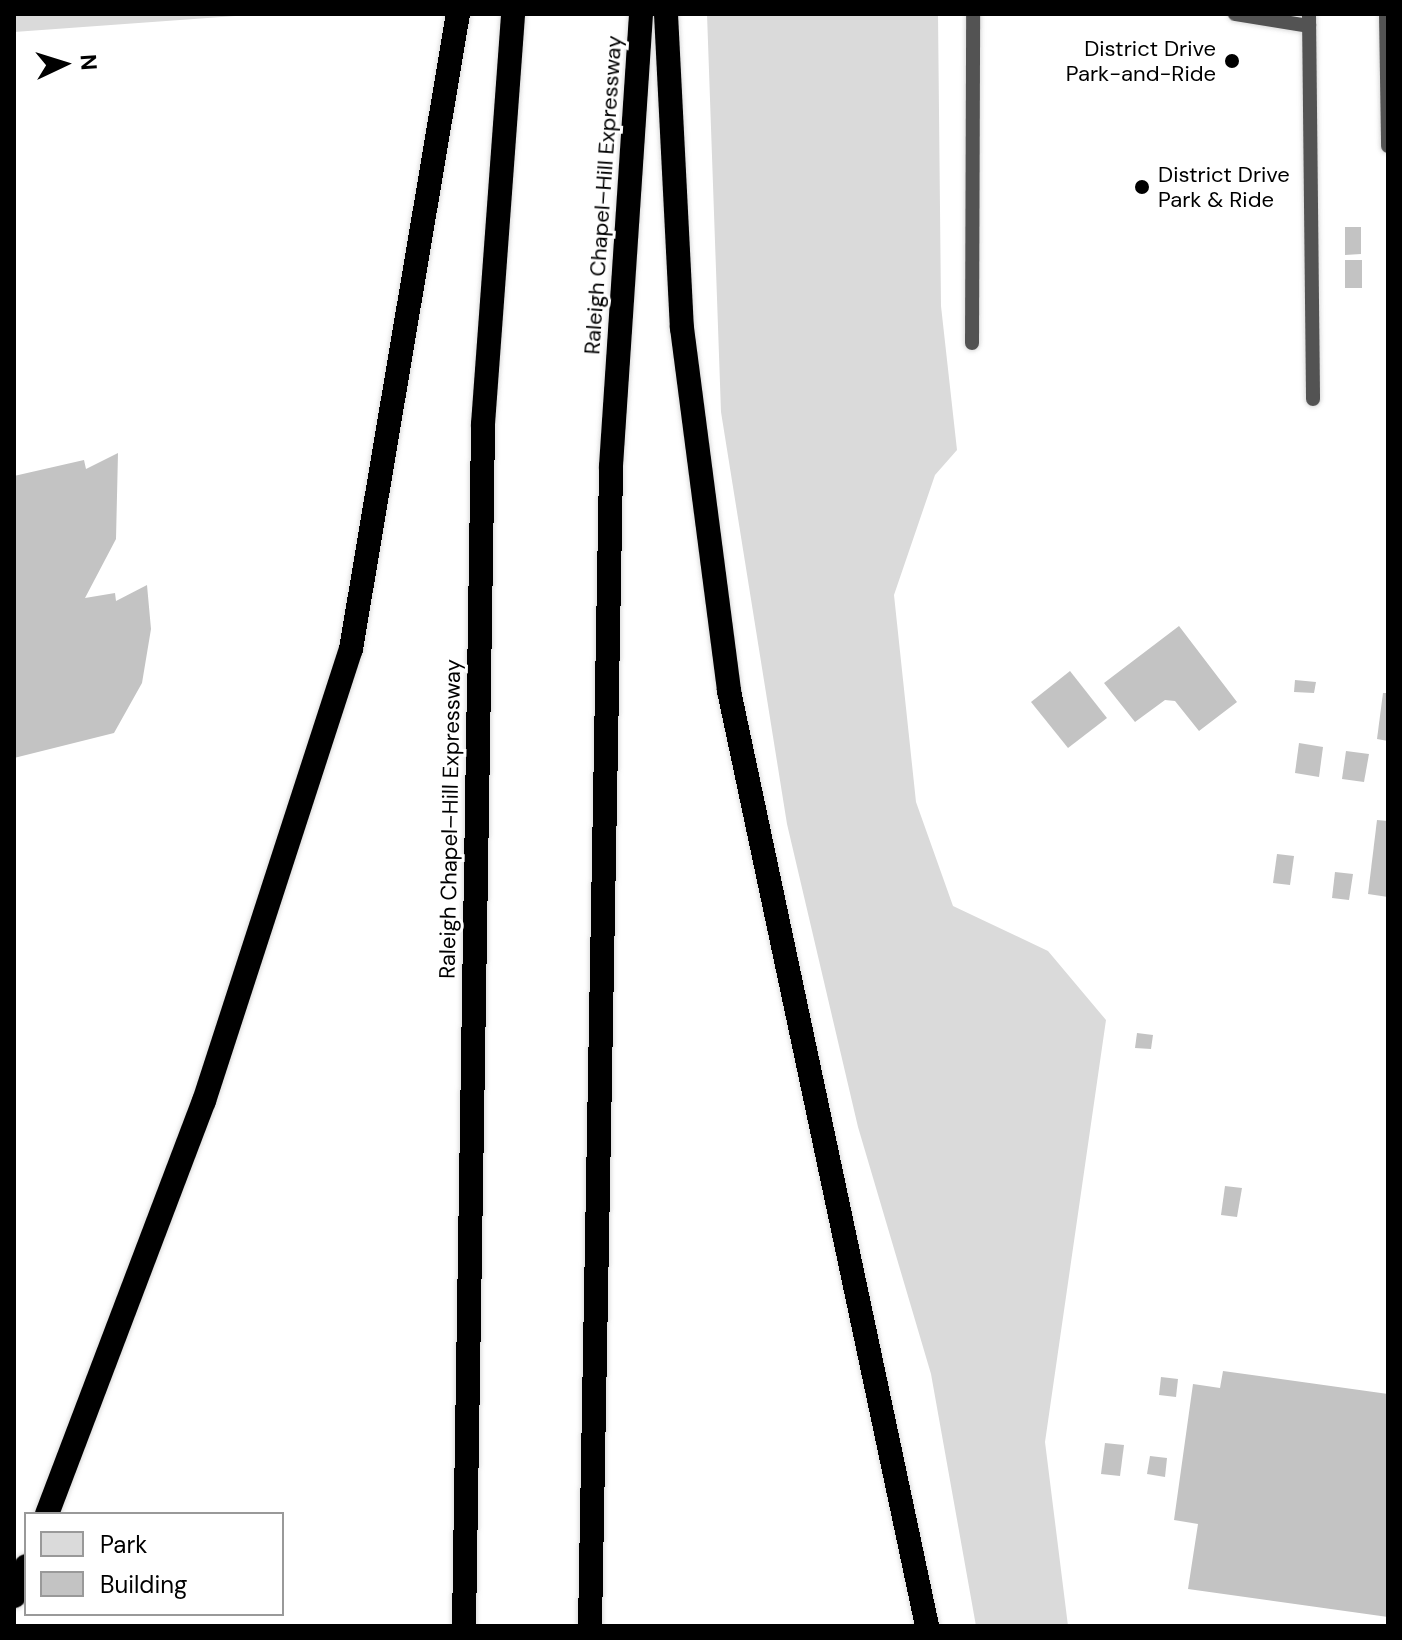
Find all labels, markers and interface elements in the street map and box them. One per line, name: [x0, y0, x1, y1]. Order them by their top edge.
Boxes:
north arrow: [24, 24, 104, 104]
street label: Raleigh Chapel–Hill Expressway: [579, 35, 627, 355]
place label: District Drive Park-and-Ride: [1066, 35, 1216, 86]
marker: District Drive Park-and-Ride: [1223, 52, 1241, 70]
text: N: [73, 53, 103, 71]
place label: District Drive Park & Ride: [1158, 161, 1290, 212]
marker: District Drive Park & Ride: [1133, 178, 1151, 196]
street label: Raleigh Chapel–Hill Expressway: [434, 659, 466, 979]
legend: [24, 1512, 284, 1616]
text: Park: [100, 1529, 147, 1560]
text: Building: [100, 1569, 187, 1600]

